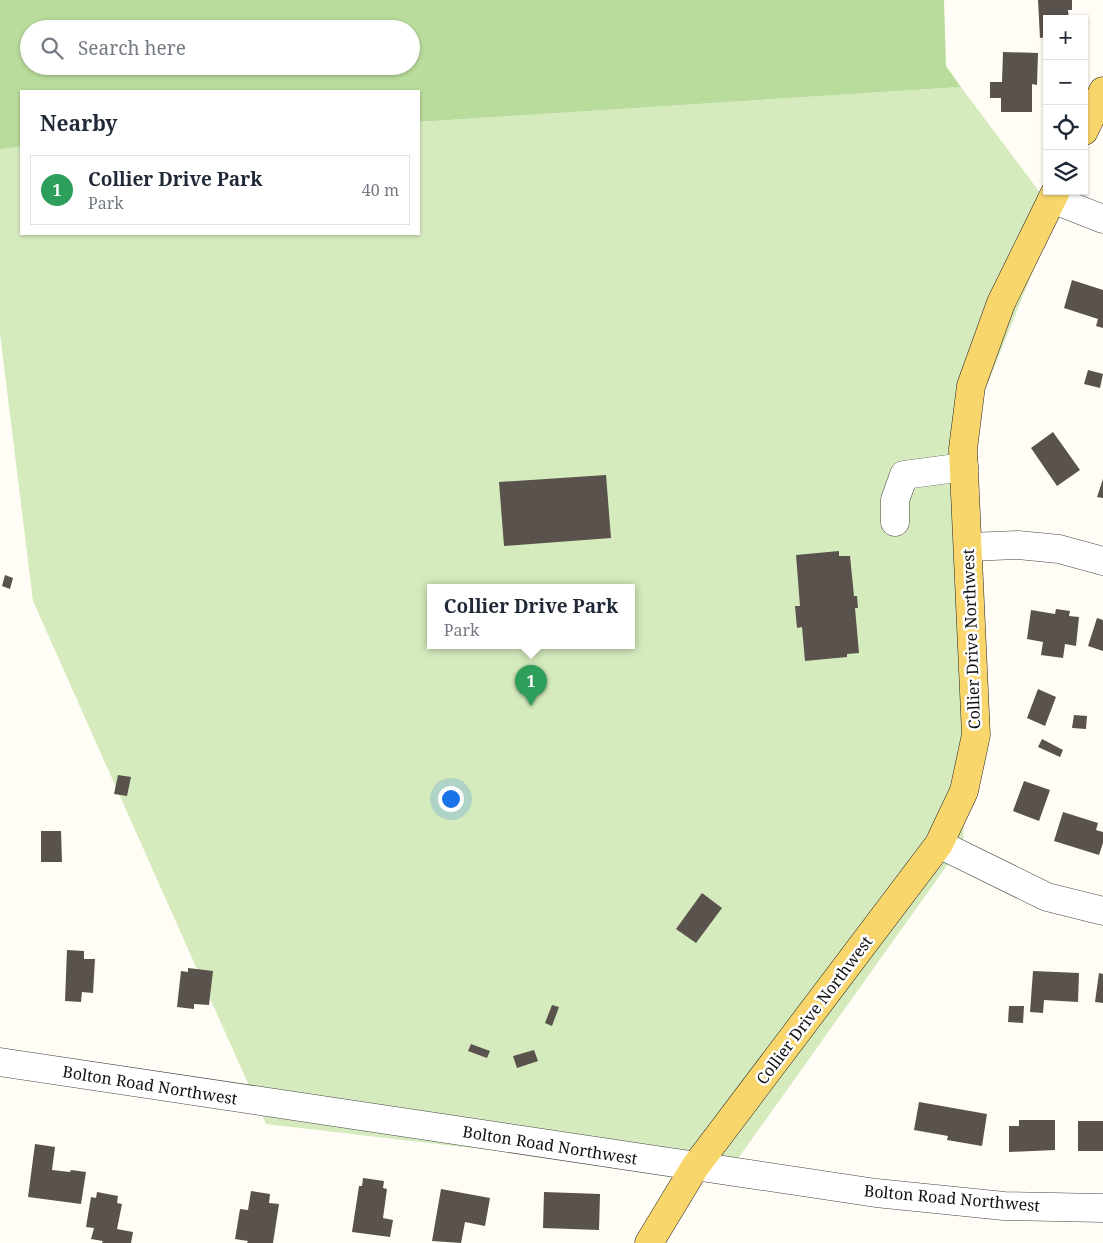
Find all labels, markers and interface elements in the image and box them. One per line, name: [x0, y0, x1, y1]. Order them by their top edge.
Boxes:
map controls: [1043, 15, 1088, 195]
button: +: [1043, 15, 1088, 60]
search box: [20, 20, 420, 75]
icon: search: [38, 34, 66, 62]
text: Search here: [78, 35, 186, 61]
button: −: [1043, 60, 1088, 105]
button: locate: [1043, 105, 1088, 150]
text: Nearby: [40, 109, 118, 137]
button: layers: [1043, 150, 1088, 195]
text: Collier Drive Park: [88, 166, 262, 192]
text: 1: [52, 179, 62, 201]
text: 40 m: [362, 179, 399, 201]
text: Park: [88, 192, 124, 214]
street label: Collier Drive Northwest: [957, 548, 985, 730]
popup: [427, 584, 635, 649]
text: Collier Drive Park: [444, 593, 618, 619]
text: Park: [444, 619, 479, 641]
pin: 1: [515, 665, 547, 706]
your location: [438, 786, 464, 812]
street label: Collier Drive Northwest: [751, 931, 877, 1089]
street label: Bolton Road Northwest: [61, 1060, 239, 1110]
street label: Bolton Road Northwest: [461, 1120, 639, 1170]
street label: Bolton Road Northwest: [863, 1179, 1041, 1217]

